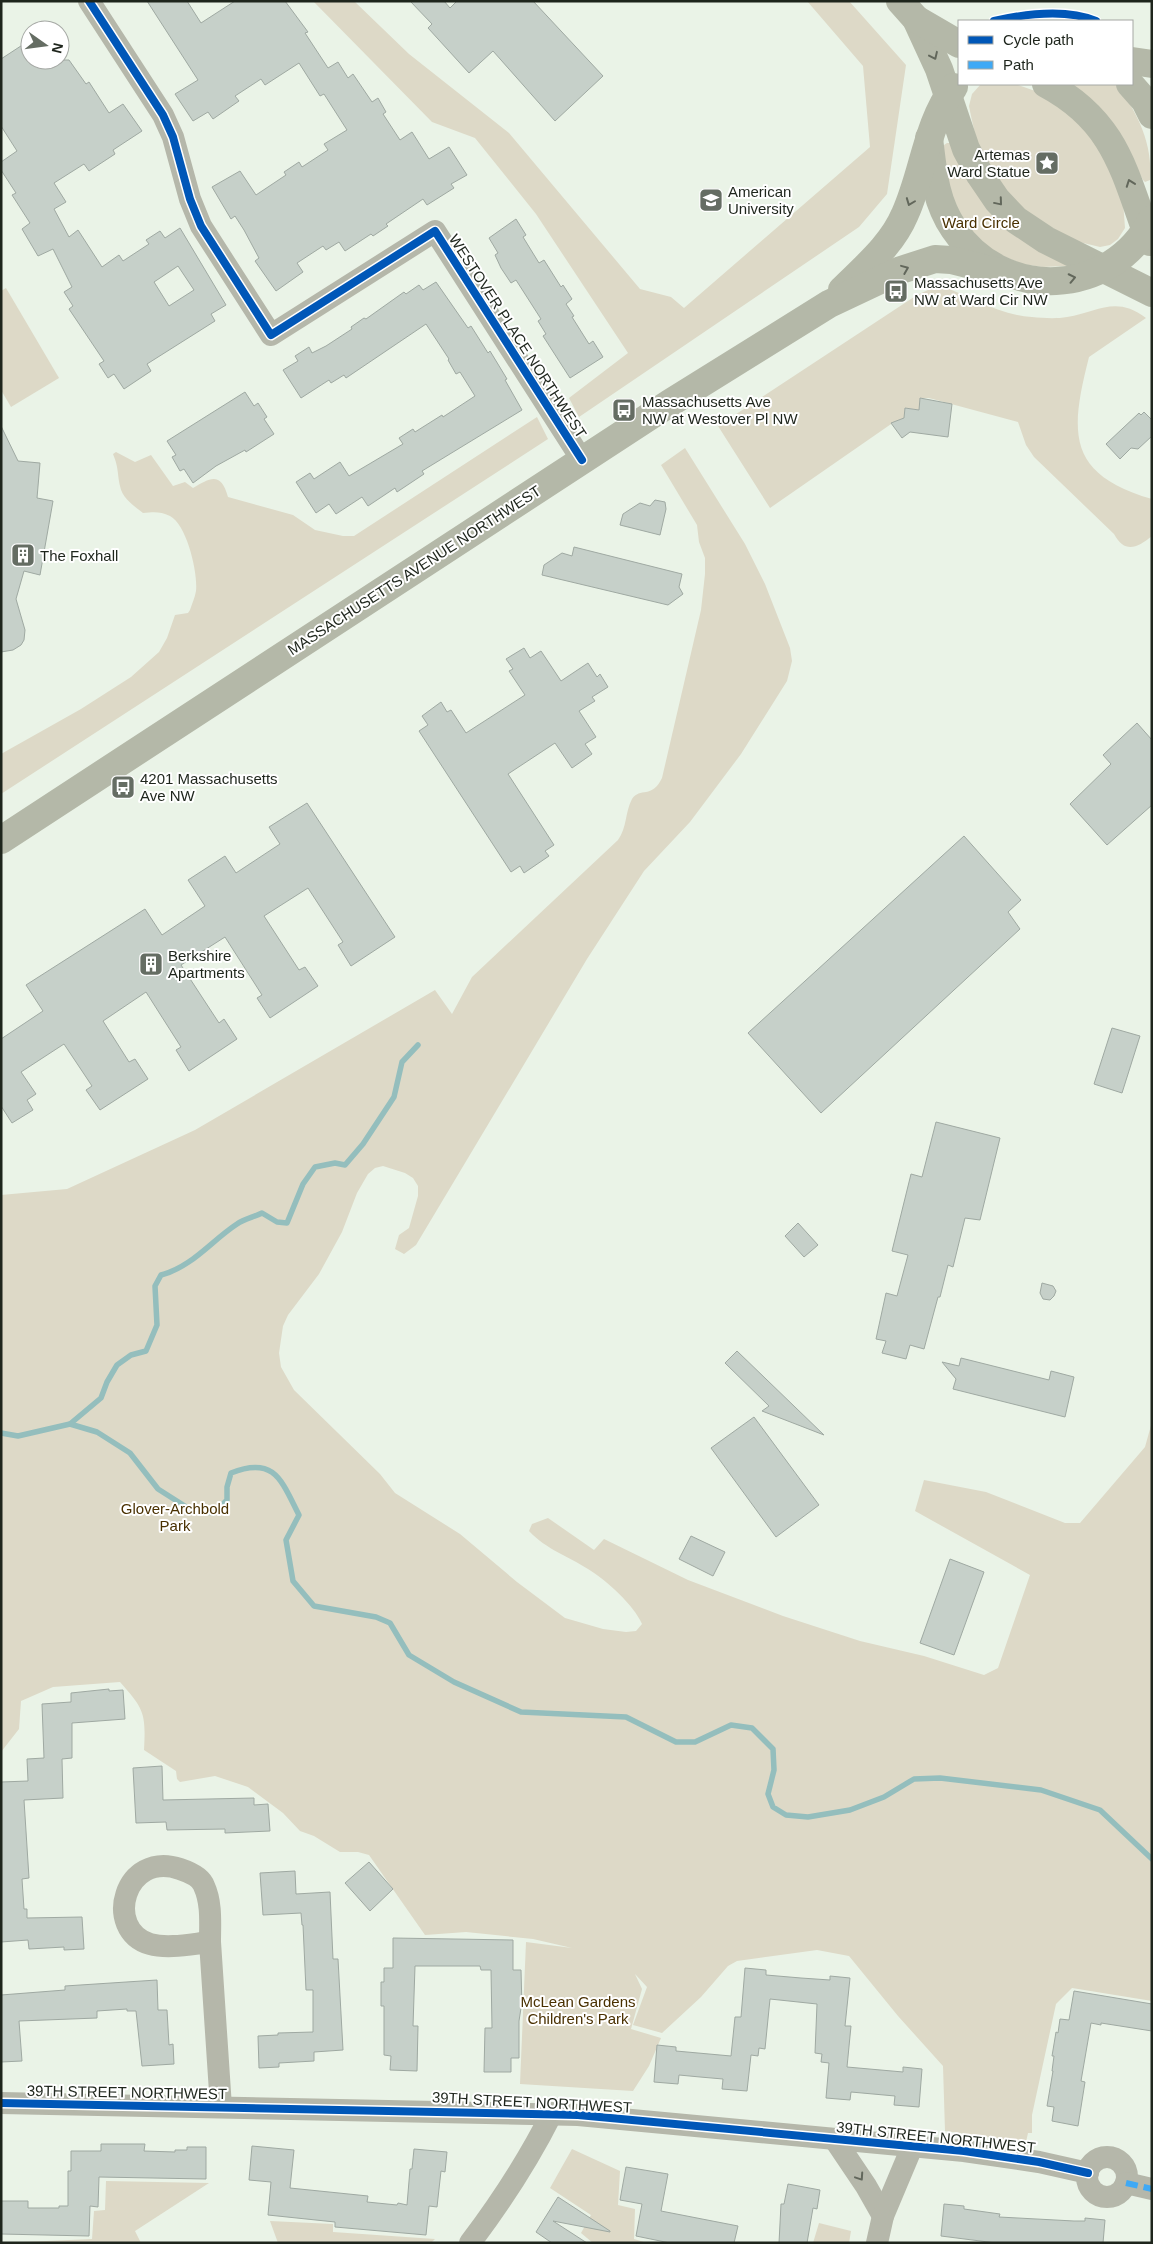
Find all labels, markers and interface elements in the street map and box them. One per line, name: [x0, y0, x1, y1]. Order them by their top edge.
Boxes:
north arrow: [20, 20, 70, 70]
legend: [958, 20, 1133, 85]
text: Cycle path: [1003, 31, 1074, 48]
text: N: [49, 41, 67, 55]
one-way arrow: [927, 51, 938, 60]
text: Path: [1003, 56, 1034, 73]
place label: Artemas Ward Statue: [947, 146, 1030, 180]
place icon: Artemas Ward Statue: [1034, 150, 1060, 176]
one-way arrow: [1126, 180, 1136, 188]
place label: American University: [728, 183, 794, 217]
school or university icon: American University: [698, 187, 724, 213]
one-way arrow: [993, 196, 1002, 205]
one-way arrow: [906, 197, 916, 206]
park label: Ward Circle: [942, 214, 1020, 231]
street label: WESTOVER PLACE NORTHWEST: [446, 231, 590, 441]
one-way arrow: [900, 264, 909, 275]
one-way arrow: [1067, 273, 1076, 284]
place label: Massachusetts Ave NW at Ward Cir NW: [914, 274, 1048, 308]
bus stop icon: Massachusetts Ave NW at Ward Cir NW: [883, 278, 909, 304]
place label: Massachusetts Ave NW at Westover Pl NW: [642, 393, 798, 427]
bus stop icon: Massachusetts Ave NW at Westover Pl NW: [611, 397, 637, 423]
street label: MASSACHUSETTS AVENUE NORTHWEST: [284, 482, 544, 658]
building icon: The Foxhall: [10, 542, 36, 568]
place label: The Foxhall: [40, 547, 118, 564]
place label: 4201 Massachusetts Ave NW: [140, 770, 278, 804]
bus stop icon: 4201 Massachusetts Ave NW: [110, 774, 136, 800]
place label: Berkshire Apartments: [168, 947, 245, 981]
building icon: Berkshire Apartments: [138, 951, 164, 977]
park label: Glover-Archbold Park: [121, 1500, 229, 1534]
park label: McLean Gardens Children's Park: [520, 1993, 636, 2027]
street label: 39TH STREET NORTHWEST: [27, 2082, 227, 2102]
street label: 39TH STREET NORTHWEST: [432, 2088, 632, 2116]
street label: 39TH STREET NORTHWEST: [836, 2118, 1036, 2156]
one-way arrow: [854, 2172, 863, 2181]

